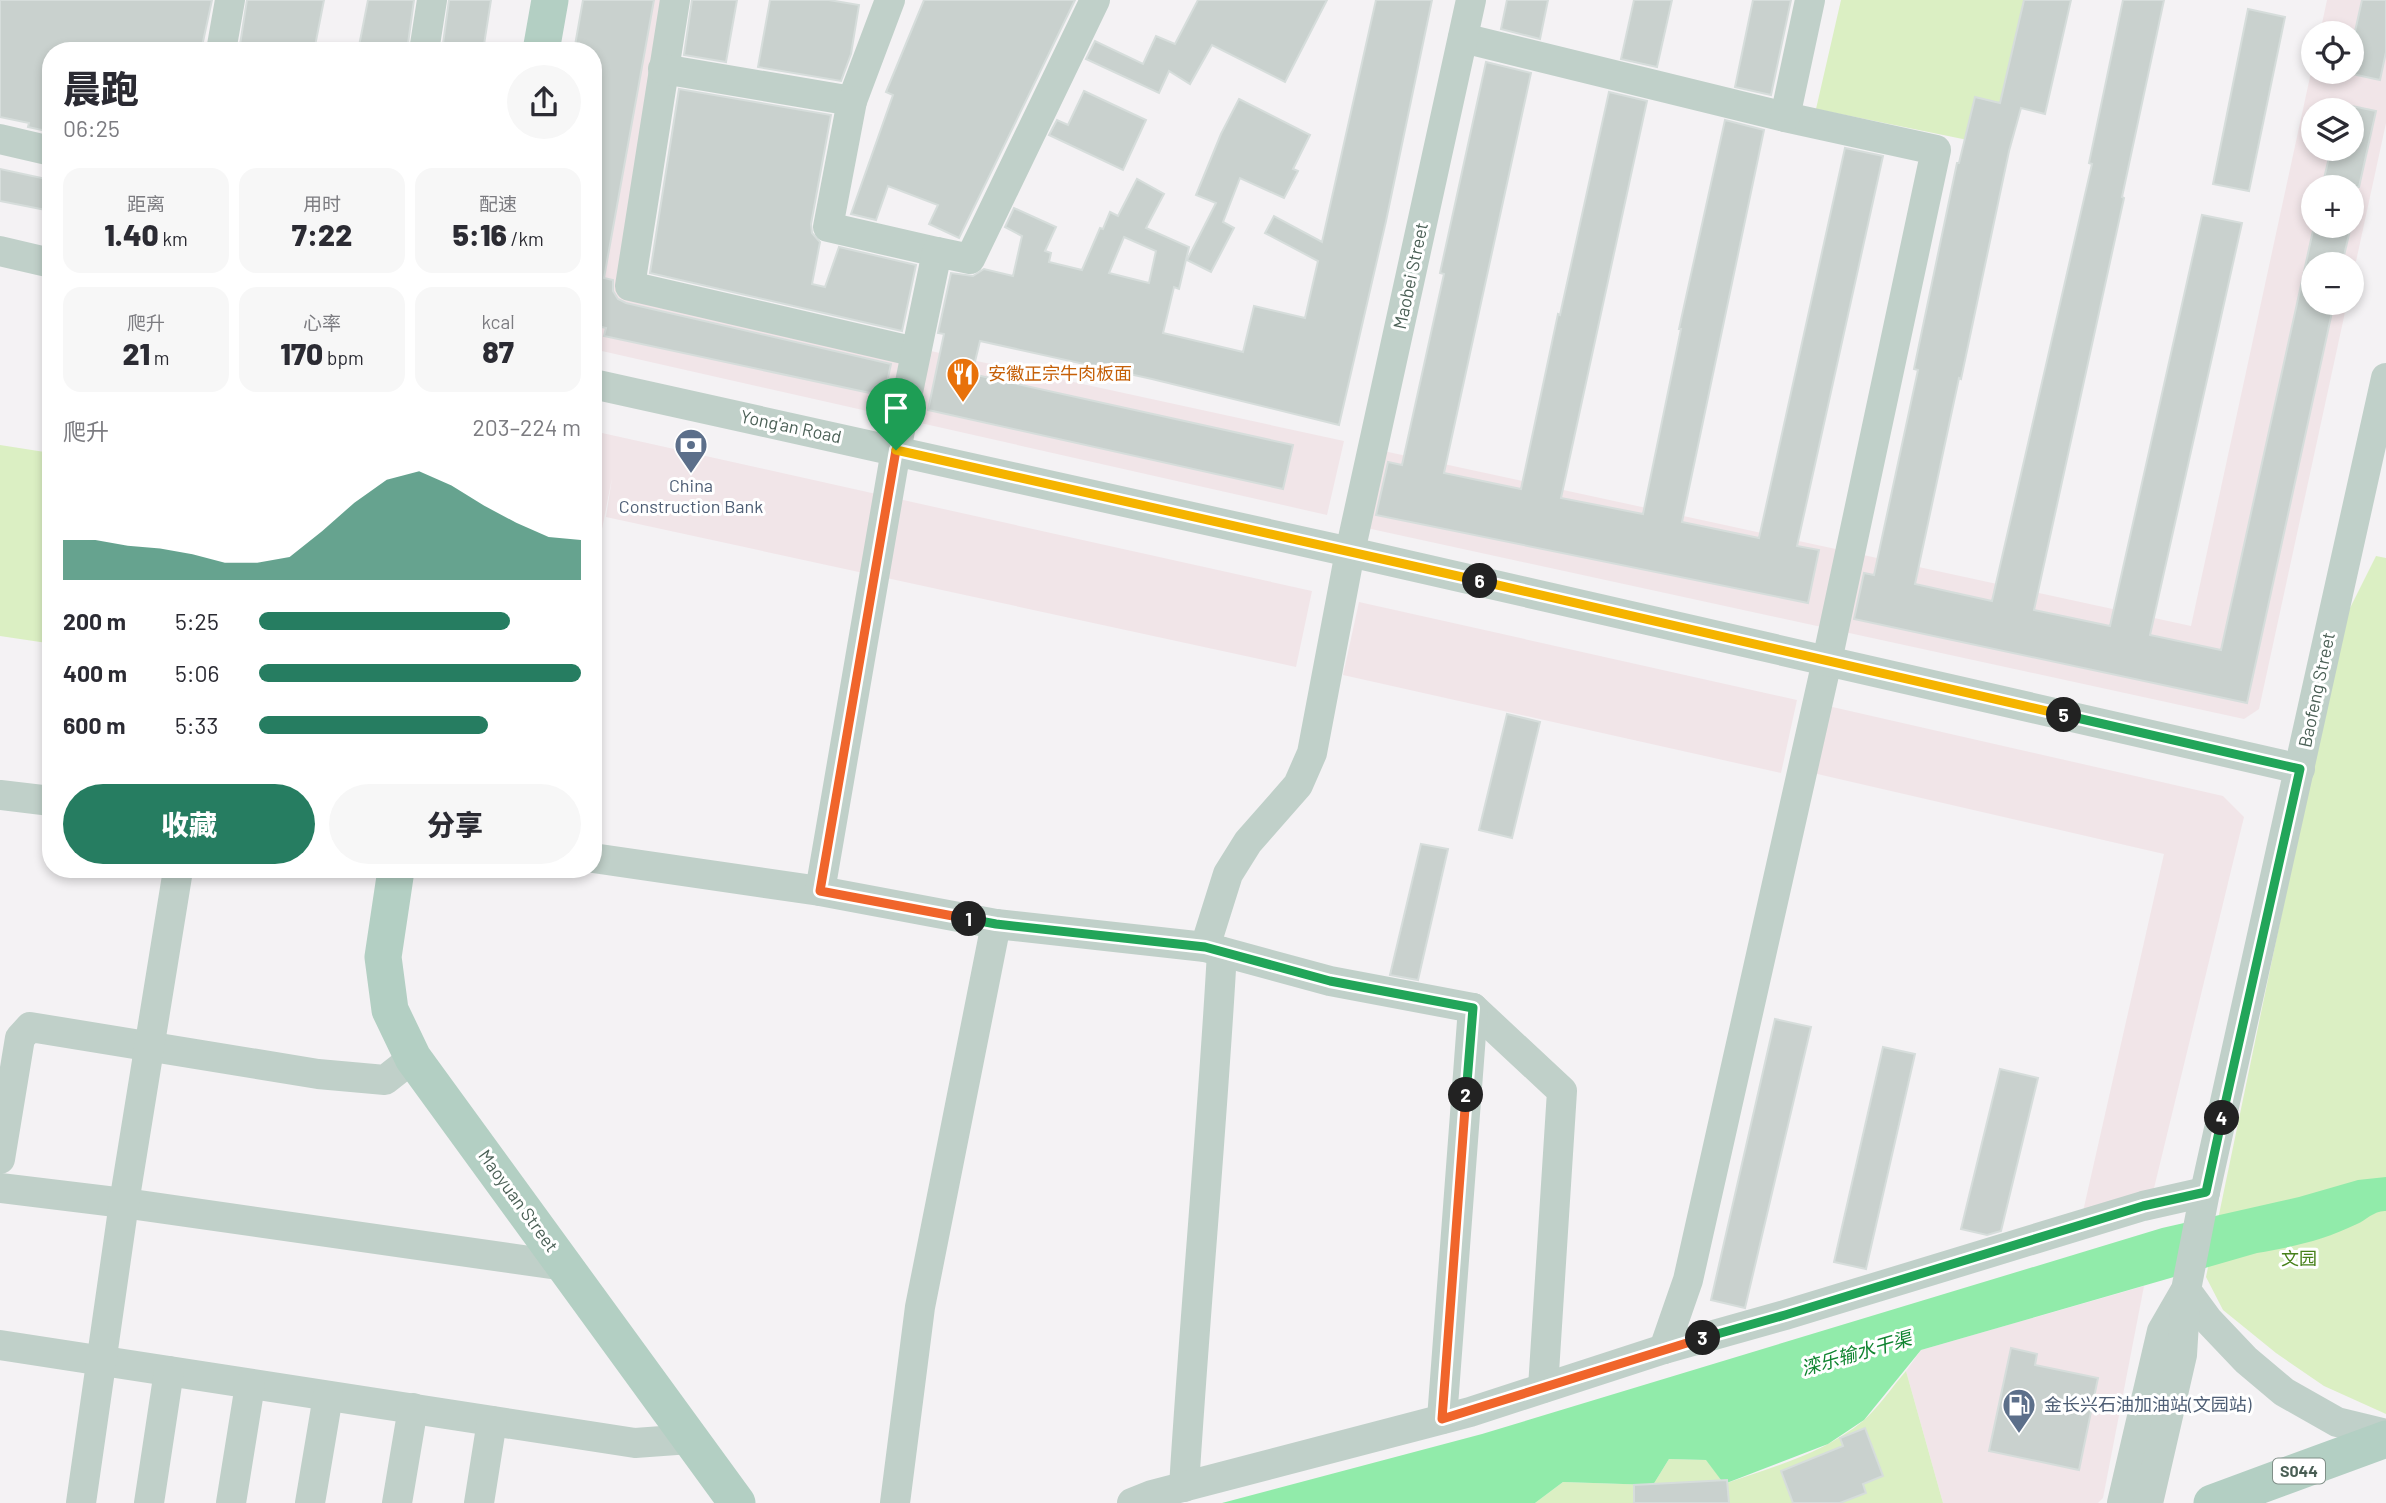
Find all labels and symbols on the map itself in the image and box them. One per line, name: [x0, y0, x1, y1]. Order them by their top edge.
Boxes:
street label: Maobei Street: [1388, 220, 1432, 331]
restaurant icon: 安徽正宗牛肉板面: [944, 355, 982, 404]
place label: 安徽正宗牛肉板面: [988, 362, 1132, 384]
pin: [866, 378, 926, 450]
street label: Yong'an Road: [739, 405, 844, 447]
bank icon: China Construction Bank: [672, 426, 710, 475]
place label: China Construction Bank: [619, 474, 763, 517]
pin: 6: [1462, 564, 1498, 598]
street label: Baofeng Street: [2293, 630, 2339, 749]
pin: 5: [2046, 698, 2082, 732]
pin: 1: [951, 902, 986, 936]
pin: 2: [1448, 1078, 1484, 1112]
pin: 4: [2204, 1100, 2240, 1136]
street label: Maoyuan Street: [474, 1145, 563, 1256]
park label: 文园: [2281, 1247, 2317, 1269]
pin: 3: [1686, 1320, 1720, 1356]
water label: 滦乐输水干渠: [1798, 1325, 1917, 1379]
fuel station icon: 金长兴石油加油站(文园站): [2000, 1386, 2038, 1435]
place label: 金长兴石油加油站(文园站): [2044, 1393, 2252, 1415]
road number: S044: [2273, 1458, 2325, 1484]

